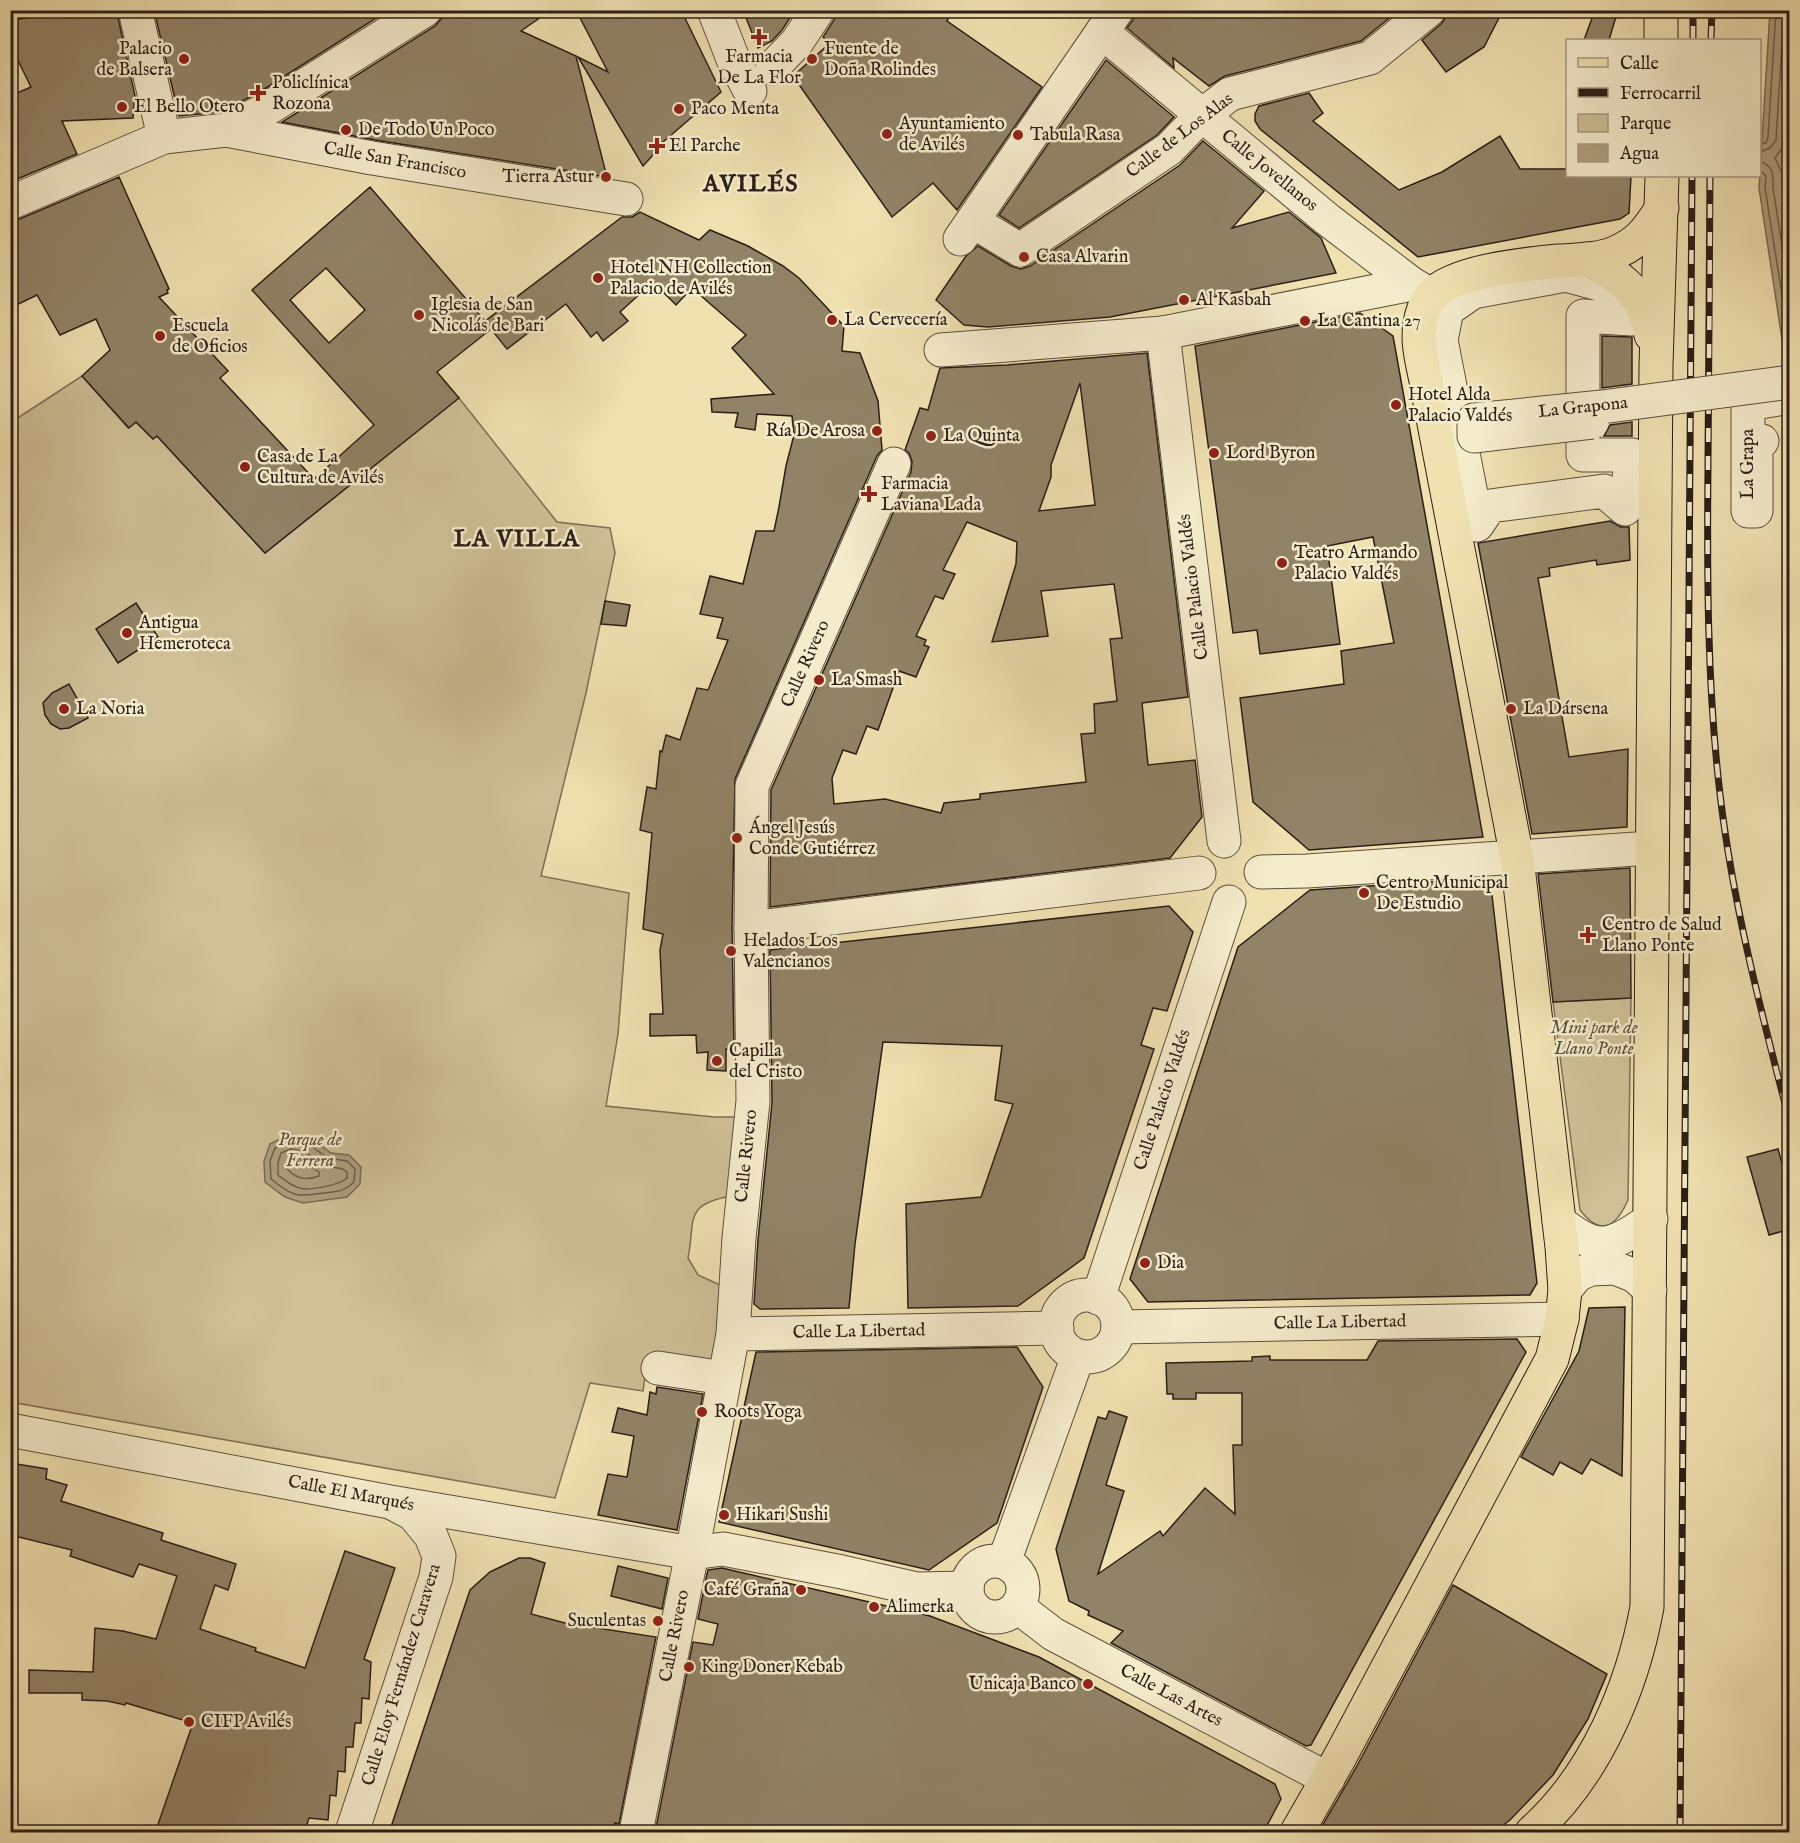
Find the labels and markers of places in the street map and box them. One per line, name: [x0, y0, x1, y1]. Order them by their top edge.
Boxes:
marker: Farmacia De La Flor: [752, 30, 766, 44]
place label: Palacio de Balsera: [97, 38, 172, 82]
place label: Fuente de Doña Rolindes: [824, 38, 936, 82]
place label: Farmacia De La Flor: [717, 46, 801, 90]
marker: Palacio de Balsera: [177, 52, 191, 66]
marker: Fuente de Doña Rolindes: [805, 52, 819, 66]
place label: Policlínica Rozona: [272, 72, 349, 116]
marker: Policlínica Rozona: [249, 84, 267, 102]
place label: El Bello Otero: [134, 96, 245, 119]
place label: Paco Menta: [691, 98, 779, 121]
marker: El Bello Otero: [115, 100, 129, 114]
marker: Paco Menta: [672, 102, 686, 116]
place label: Ayuntamiento de Avilés: [898, 113, 1005, 157]
place label: De Todo Un Poco: [358, 119, 495, 142]
marker: De Todo Un Poco: [339, 123, 353, 137]
place label: Tabula Rasa: [1030, 124, 1121, 147]
marker: Ayuntamiento de Avilés: [880, 127, 894, 141]
marker: Tabula Rasa: [1011, 128, 1025, 142]
place label: El Parche: [669, 135, 741, 158]
marker: El Parche: [650, 139, 664, 153]
place label: Tierra Astur: [502, 166, 594, 189]
marker: Tierra Astur: [599, 170, 613, 184]
place label: Casa Alvarin: [1036, 246, 1129, 269]
marker: Casa Alvarin: [1017, 250, 1031, 264]
place label: Hotel NH Collection Palacio de Avilés: [610, 257, 772, 301]
marker: Hotel NH Collection Palacio de Avilés: [591, 271, 605, 285]
place label: Al Kasbah: [1195, 289, 1272, 312]
marker: Al Kasbah: [1177, 293, 1191, 307]
place label: Iglesia de San Nicolás de Bari: [431, 294, 545, 338]
marker: Iglesia de San Nicolás de Bari: [412, 308, 426, 322]
place label: La Cervecería: [844, 309, 948, 332]
place label: La Cantina 27: [1317, 310, 1421, 333]
marker: La Cervecería: [825, 313, 839, 327]
marker: La Cantina 27: [1298, 314, 1312, 328]
place label: Escuela de Oficios: [172, 315, 248, 359]
marker: Escuela de Oficios: [153, 329, 167, 343]
place label: Hotel Alda Palacio Valdés: [1408, 384, 1512, 428]
marker: Hotel Alda Palacio Valdés: [1389, 398, 1403, 412]
place label: Ría De Arosa: [766, 420, 865, 443]
marker: Ría De Arosa: [870, 424, 884, 438]
place label: La Quinta: [943, 425, 1020, 448]
marker: La Quinta: [924, 429, 938, 443]
place label: Lord Byron: [1226, 442, 1316, 465]
place label: Casa de La Cultura de Avilés: [257, 446, 384, 490]
marker: Lord Byron: [1207, 446, 1221, 460]
marker: Casa de La Cultura de Avilés: [238, 460, 252, 474]
place label: Farmacia Laviana Lada: [881, 473, 981, 517]
marker: Farmacia Laviana Lada: [862, 487, 876, 501]
place label: Teatro Armando Palacio Valdés: [1294, 542, 1418, 586]
marker: Teatro Armando Palacio Valdés: [1275, 556, 1289, 570]
place label: Antigua Hemeroteca: [138, 612, 231, 656]
marker: Antigua Hemeroteca: [120, 626, 134, 640]
place label: La Smash: [831, 669, 903, 692]
marker: La Smash: [812, 673, 826, 687]
place label: La Noria: [76, 698, 145, 721]
place label: La Dársena: [1523, 698, 1609, 721]
marker: La Noria: [57, 702, 71, 716]
marker: La Dársena: [1504, 702, 1518, 716]
place label: Ángel Jesús Conde Gutiérrez: [748, 815, 876, 861]
marker: Ángel Jesús Conde Gutiérrez: [730, 831, 744, 845]
place label: Centro Municipal De Estudio: [1376, 872, 1509, 916]
marker: Centro Municipal De Estudio: [1357, 886, 1371, 900]
place label: Centro de Salud Llano Ponte: [1602, 914, 1722, 958]
marker: Centro de Salud Llano Ponte: [1579, 926, 1597, 944]
place label: Helados Los Valencianos: [742, 930, 838, 974]
marker: Helados Los Valencianos: [724, 944, 738, 958]
place label: Capilla del Cristo: [729, 1040, 802, 1084]
marker: Capilla del Cristo: [710, 1054, 724, 1068]
place label: Dia: [1157, 1252, 1184, 1275]
marker: Dia: [1138, 1256, 1152, 1270]
place label: Roots Yoga: [714, 1401, 802, 1424]
marker: Roots Yoga: [695, 1405, 709, 1419]
place label: Hikari Sushi: [736, 1504, 829, 1527]
marker: Hikari Sushi: [717, 1508, 731, 1522]
place label: Café Graña: [704, 1579, 789, 1602]
marker: Café Graña: [794, 1583, 808, 1597]
place label: Alimerka: [885, 1596, 954, 1619]
marker: Alimerka: [867, 1600, 881, 1614]
place label: Suculentas: [567, 1610, 646, 1633]
marker: Suculentas: [651, 1614, 665, 1628]
place label: King Doner Kebab: [701, 1656, 843, 1679]
marker: King Doner Kebab: [682, 1660, 696, 1674]
place label: Unicaja Banco: [969, 1673, 1076, 1696]
marker: Unicaja Banco: [1081, 1677, 1095, 1691]
place label: CIFP Avilés: [201, 1711, 291, 1734]
marker: CIFP Avilés: [182, 1715, 196, 1729]

